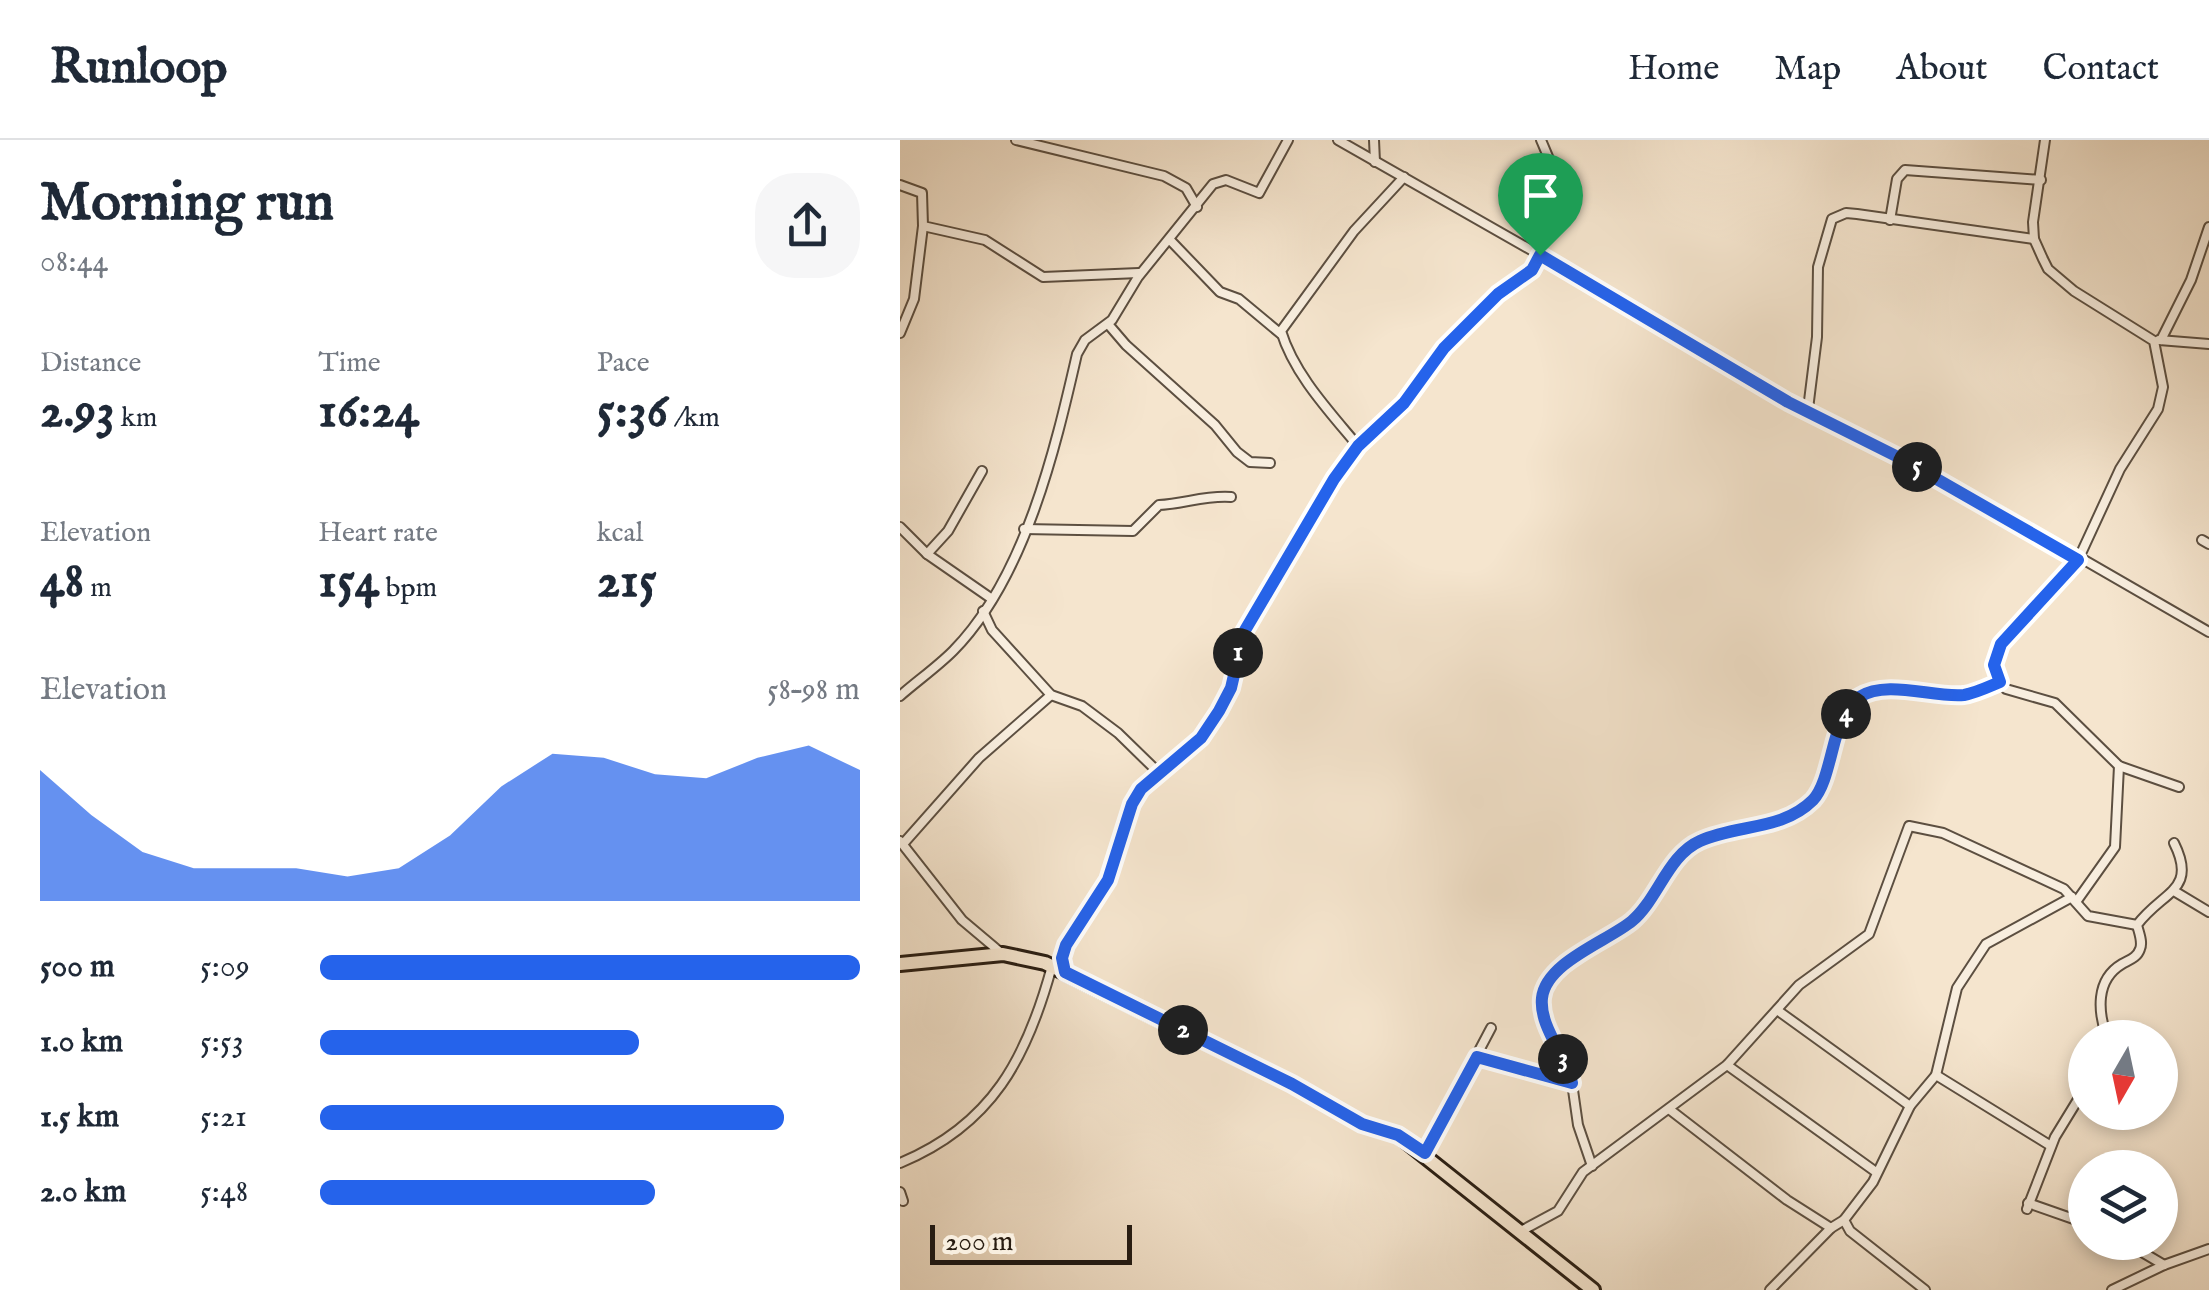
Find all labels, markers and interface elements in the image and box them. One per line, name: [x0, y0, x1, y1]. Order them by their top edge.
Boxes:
text: Runloop: [50, 39, 227, 99]
text: Home: [1628, 47, 1719, 92]
text: Map: [1774, 47, 1841, 92]
text: About: [1896, 47, 1988, 92]
text: Contact: [2043, 47, 2159, 92]
pin: [1498, 153, 1583, 256]
icon: arrive: [1513, 168, 1568, 223]
text: Morning run: [40, 169, 334, 239]
button: share: [755, 173, 860, 278]
text: 08:44: [40, 242, 108, 283]
text: Distance: [40, 346, 141, 381]
text: Time: [318, 346, 381, 381]
text: Pace: [597, 346, 650, 381]
text: 2.93: [40, 381, 115, 444]
text: 16:24: [318, 381, 419, 444]
text: 5:36: [597, 381, 668, 444]
text: km: [115, 401, 157, 436]
text: /km: [668, 401, 720, 436]
pin: 5: [1892, 442, 1942, 492]
text: 5: [1912, 449, 1922, 484]
text: Elevation: [40, 516, 151, 551]
text: Heart rate: [318, 516, 438, 551]
text: kcal: [597, 516, 643, 551]
text: 48: [40, 551, 84, 614]
text: 154: [318, 551, 379, 614]
text: 215: [597, 551, 657, 614]
text: m: [84, 571, 112, 606]
text: bpm: [379, 571, 437, 606]
pin: 1: [1213, 628, 1263, 678]
text: 1: [1233, 635, 1243, 670]
text: Elevation: [40, 670, 167, 711]
text: 58–98 m: [767, 670, 860, 711]
pin: 4: [1821, 689, 1871, 739]
text: 4: [1839, 696, 1853, 731]
text: 500 m: [40, 947, 115, 988]
text: 5:09: [200, 947, 250, 988]
pin: 2: [1158, 1005, 1208, 1055]
text: 2: [1176, 1012, 1190, 1047]
north arrow: [2068, 1020, 2178, 1130]
map controls: [2068, 1020, 2178, 1260]
text: 1.0 km: [40, 1022, 123, 1063]
text: 5:53: [200, 1022, 244, 1063]
pin: 3: [1538, 1034, 1588, 1084]
text: 3: [1558, 1041, 1568, 1076]
text: 1.5 km: [40, 1097, 119, 1138]
text: 5:21: [200, 1097, 247, 1138]
button: layers: [2068, 1150, 2178, 1260]
text: 2.0 km: [40, 1172, 126, 1213]
text: 5:48: [200, 1172, 248, 1213]
scale bar: [930, 1220, 1132, 1264]
text: 200 m: [945, 1225, 1013, 1260]

